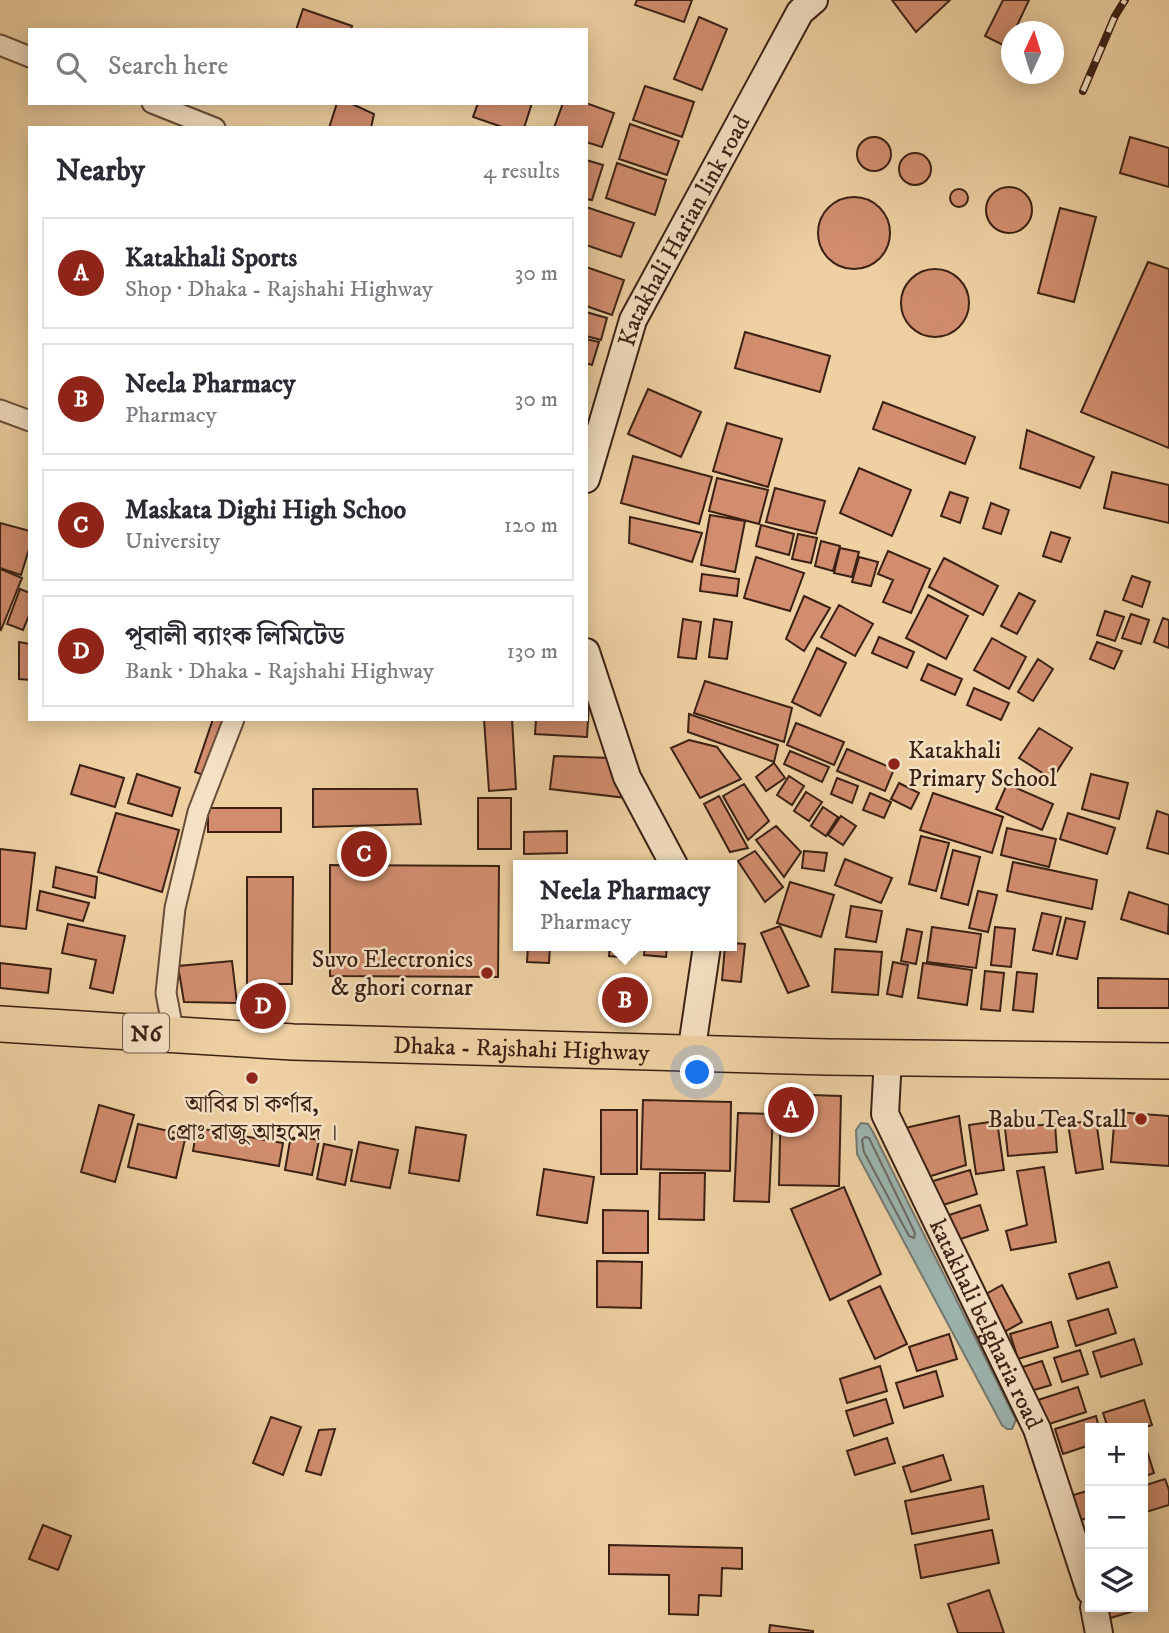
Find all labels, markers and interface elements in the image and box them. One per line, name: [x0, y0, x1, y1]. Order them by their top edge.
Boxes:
north arrow: [1001, 21, 1064, 84]
search box: [28, 28, 588, 105]
icon: search: [52, 48, 90, 86]
text: Search here: [108, 50, 228, 83]
street label: Katakhali Harian link road: [612, 110, 757, 350]
text: Nearby: [56, 153, 145, 190]
text: 4 results: [483, 157, 560, 186]
text: Katakhali Sports: [125, 242, 297, 275]
text: A: [74, 259, 88, 288]
text: 30 m: [515, 259, 558, 288]
text: Shop · Dhaka - Rajshahi Highway: [125, 275, 433, 304]
text: Neela Pharmacy: [125, 368, 295, 401]
text: B: [74, 385, 88, 414]
text: 30 m: [515, 385, 558, 414]
text: Pharmacy: [125, 401, 217, 430]
text: Maskata Dighi High Schoo: [125, 494, 406, 527]
text: C: [73, 511, 89, 540]
text: 120 m: [504, 511, 558, 540]
text: University: [125, 527, 220, 556]
text: পূবালী ব্যাংক লিমিটেড: [125, 620, 344, 653]
text: D: [72, 637, 90, 666]
text: 130 m: [506, 637, 558, 666]
text: Bank · Dhaka - Rajshahi Highway: [125, 657, 434, 686]
place label: Katakhali Primary School: [908, 736, 1057, 794]
marker: Katakhali Primary School: [886, 756, 902, 772]
pin: C: [341, 828, 387, 880]
popup: [513, 860, 737, 951]
text: Neela Pharmacy: [540, 875, 710, 908]
text: Pharmacy: [540, 908, 631, 937]
place label: Suvo Electronics & ghori cornar: [312, 945, 473, 1003]
marker: Suvo Electronics & ghori cornar: [479, 965, 495, 981]
pin: B: [602, 974, 648, 1026]
pin: D: [240, 980, 286, 1032]
road number: N6: [123, 1014, 169, 1052]
street label: Dhaka - Rajshahi Highway: [393, 1031, 651, 1068]
your location: [680, 1055, 714, 1089]
marker: আবির চা কর্ণার, প্রোঃ রাজু আহমেদ ।: [244, 1070, 260, 1086]
pin: A: [768, 1084, 814, 1136]
place label: আবির চা কর্ণার, প্রোঃ রাজু আহমেদ ।: [166, 1090, 338, 1148]
place label: Babu Tea Stall: [988, 1105, 1128, 1135]
marker: Babu Tea Stall: [1133, 1111, 1149, 1127]
street label: katakhali belgharia road: [922, 1214, 1049, 1434]
map controls: [1085, 1423, 1148, 1612]
button: +: [1085, 1423, 1148, 1486]
button: −: [1085, 1486, 1148, 1549]
button: layers: [1085, 1549, 1148, 1612]

